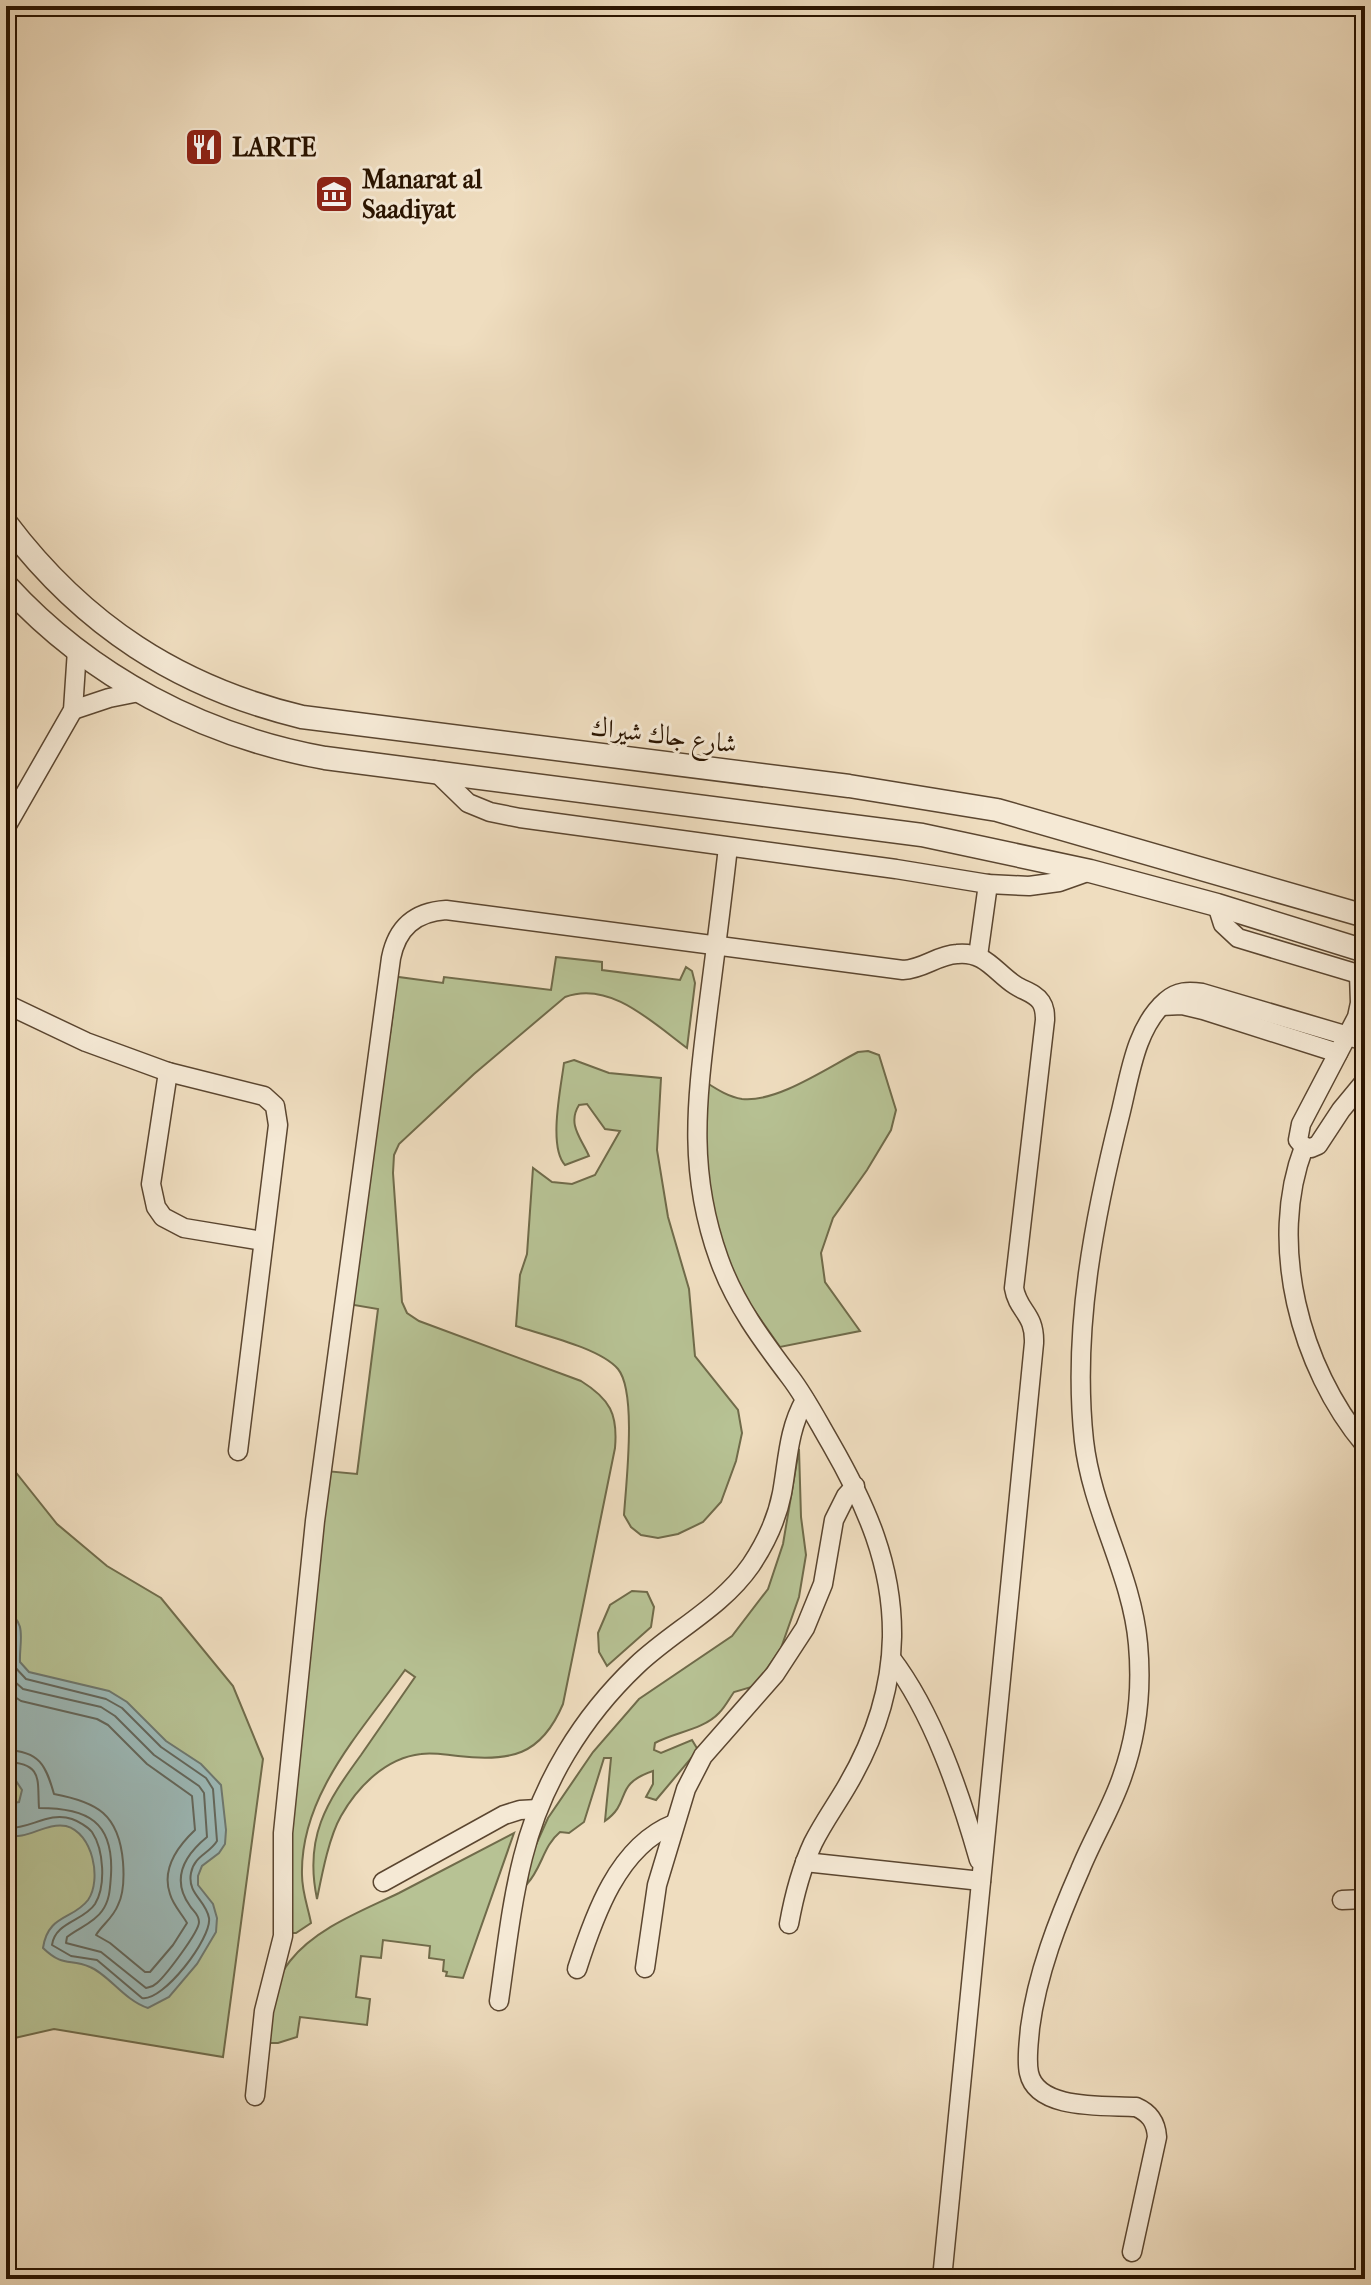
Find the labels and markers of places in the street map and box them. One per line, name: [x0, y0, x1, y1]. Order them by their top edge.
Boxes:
restaurant icon: LARTE: [183, 126, 225, 168]
place label: LARTE: [232, 132, 316, 163]
place label: Manarat al Saadiyat: [362, 164, 483, 225]
museum icon: Manarat al Saadiyat: [313, 173, 355, 215]

